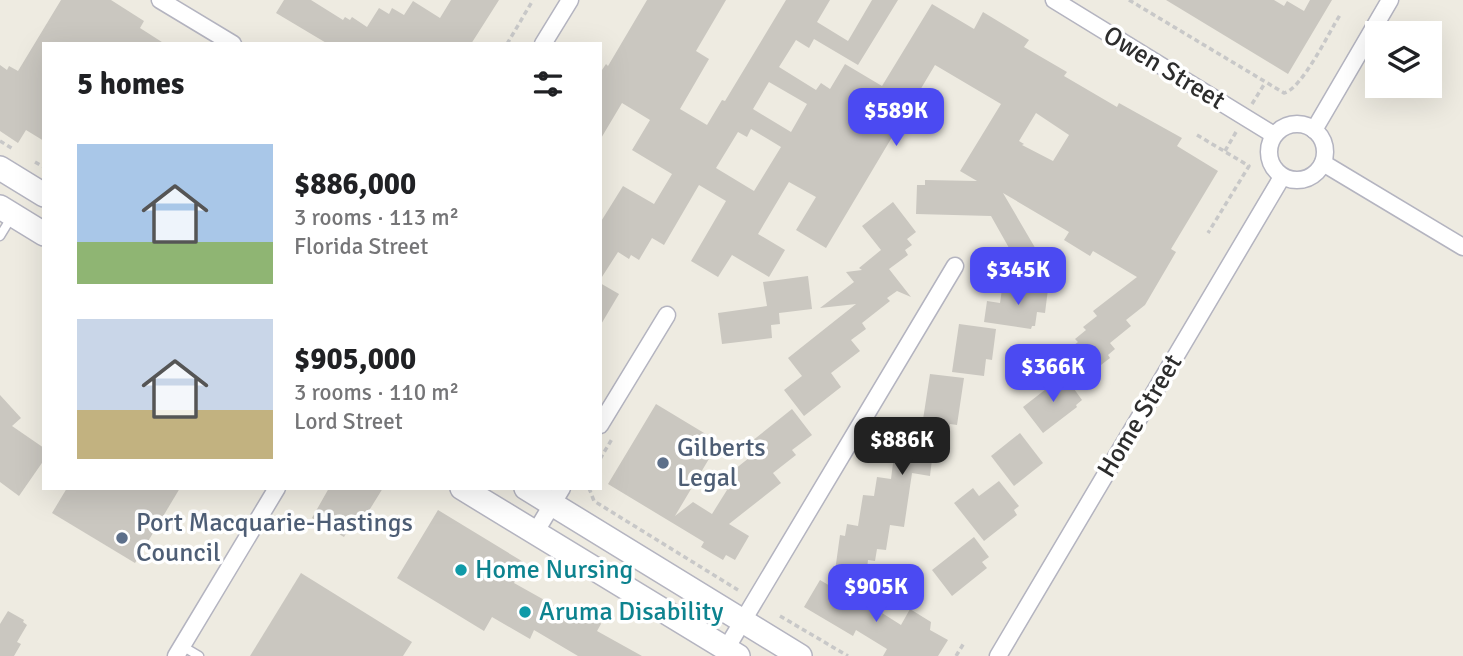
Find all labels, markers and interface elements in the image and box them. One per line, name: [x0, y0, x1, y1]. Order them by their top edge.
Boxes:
street label: Owen Street: [1097, 19, 1231, 117]
map controls: [1365, 21, 1442, 98]
button: layers: [1365, 21, 1442, 98]
icon: filters: [529, 65, 567, 103]
text: 5 homes: [77, 66, 184, 103]
pin: $589K: [847, 88, 945, 148]
text: $589K: [864, 96, 928, 125]
text: $886,000: [294, 166, 416, 203]
icon: home: [133, 172, 217, 256]
text: 3 rooms · 113 m²: [294, 203, 459, 232]
text: Florida Street: [294, 232, 428, 261]
pin: $345K: [969, 247, 1067, 307]
text: $345K: [986, 255, 1050, 284]
text: $905,000: [294, 341, 416, 378]
pin: $366K: [1004, 344, 1102, 404]
icon: home: [133, 347, 217, 431]
street label: Home Street: [1091, 349, 1189, 483]
text: $366K: [1021, 352, 1085, 381]
text: 3 rooms · 110 m²: [294, 378, 459, 407]
text: Lord Street: [294, 407, 403, 436]
pin: $886K: [853, 418, 951, 477]
text: $886K: [870, 425, 934, 454]
place label: Gilberts Legal: [677, 432, 766, 494]
marker: Gilberts Legal: [655, 455, 671, 471]
place label: Port Macquarie-Hastings Council: [136, 507, 413, 569]
marker: Port Macquarie-Hastings Council: [114, 530, 130, 546]
place label: Home Nursing: [475, 554, 633, 586]
marker: Home Nursing: [453, 562, 469, 578]
pin: $905K: [827, 564, 925, 624]
text: $905K: [844, 572, 908, 601]
place label: Aruma Disability: [539, 596, 723, 628]
marker: Aruma Disability: [517, 604, 533, 620]

